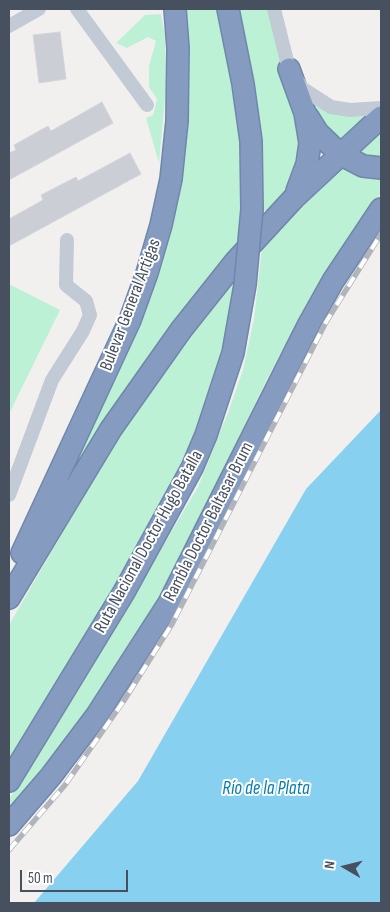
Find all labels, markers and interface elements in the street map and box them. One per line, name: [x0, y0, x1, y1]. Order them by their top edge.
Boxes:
street label: Bulevar General Artigas: [96, 236, 166, 374]
street label: Rambla Doctor Baltasar Brum: [159, 439, 259, 605]
street label: Ruta Nacional Doctor Hugo Batalla: [90, 447, 208, 637]
water label: Río de la Plata: [222, 778, 310, 800]
north arrow: [320, 842, 370, 892]
scale bar: [22, 860, 130, 892]
text: N: [321, 860, 339, 870]
text: 50 m: [28, 869, 53, 888]

